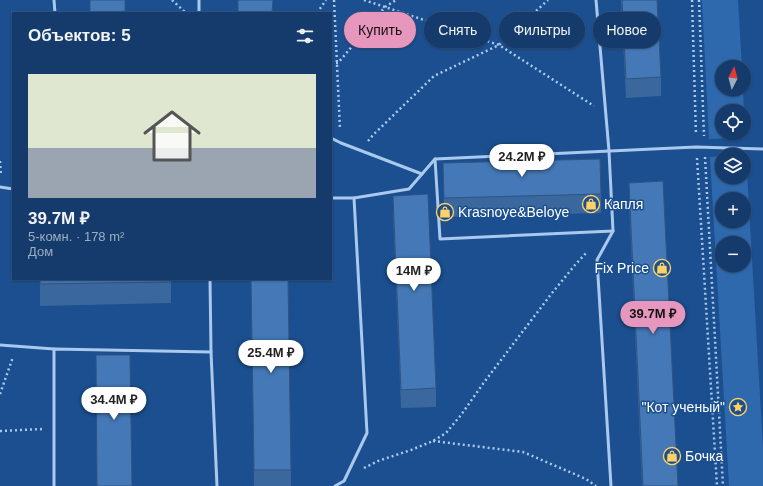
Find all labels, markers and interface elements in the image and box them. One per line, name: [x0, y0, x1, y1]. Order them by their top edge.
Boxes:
chip: Купить: [344, 12, 416, 48]
chip: Снять: [424, 12, 491, 48]
chip: Фильтры: [499, 12, 585, 48]
chip: Новое: [593, 12, 661, 48]
icon: filters: [294, 25, 316, 47]
text: Объектов: 5: [28, 26, 131, 45]
north arrow: [715, 60, 751, 96]
map controls: [715, 60, 751, 272]
icon: home: [136, 100, 208, 172]
button: locate: [715, 104, 751, 140]
pin: 24.2M ₽: [485, 144, 559, 178]
button: layers: [715, 148, 751, 184]
text: 24.2M ₽: [498, 149, 546, 164]
button: +: [715, 192, 751, 228]
shop icon: Капля: [581, 194, 601, 214]
place label: Капля: [604, 196, 643, 212]
shop icon: Krasnoye&Beloye: [435, 202, 455, 222]
place label: Krasnoye&Beloye: [458, 204, 570, 220]
text: 39.7M ₽: [28, 209, 90, 228]
text: 5-комн. · 178 m²: [28, 229, 124, 244]
button: −: [715, 236, 751, 272]
text: Дом: [28, 244, 53, 259]
pin: 14M ₽: [386, 258, 442, 292]
shop icon: Fix Price: [652, 258, 672, 278]
place label: Fix Price: [595, 260, 649, 276]
text: 14M ₽: [396, 263, 432, 278]
pin: 39.7M ₽: [616, 301, 690, 335]
text: 39.7M ₽: [629, 306, 677, 321]
pin: 25.4M ₽: [234, 340, 308, 374]
text: 25.4M ₽: [247, 345, 295, 360]
pin: 34.4M ₽: [77, 387, 151, 421]
text: 34.4M ₽: [90, 392, 138, 407]
place icon: "Кот ученый": [728, 397, 748, 417]
place label: "Кот ученый": [641, 399, 725, 415]
shop icon: Бочка: [662, 446, 682, 466]
place label: Бочка: [685, 448, 723, 464]

